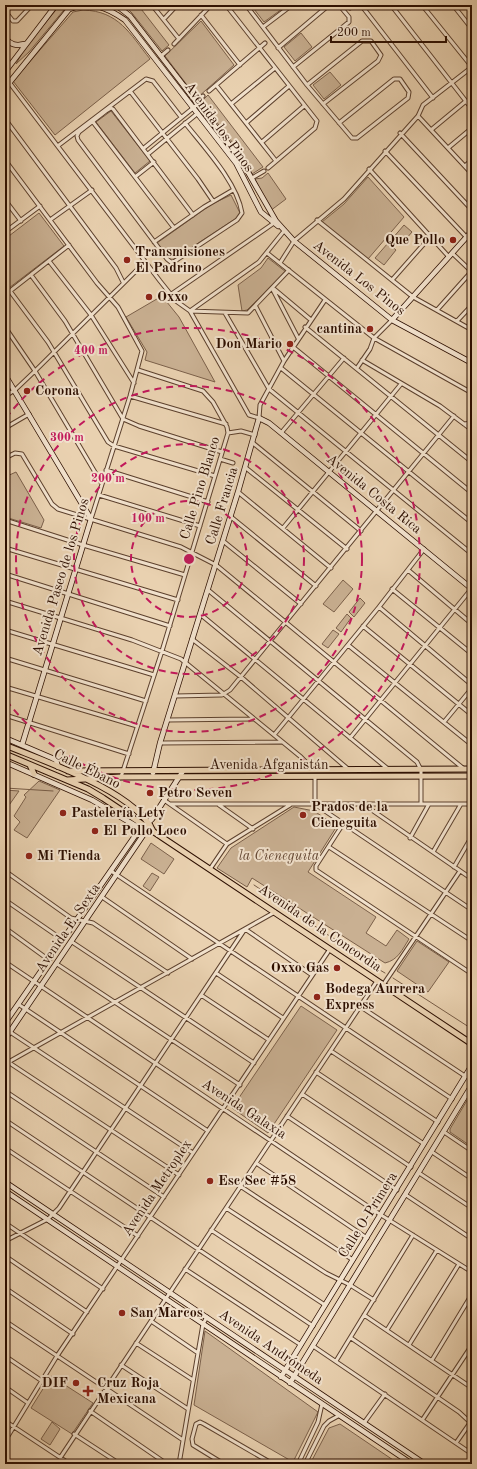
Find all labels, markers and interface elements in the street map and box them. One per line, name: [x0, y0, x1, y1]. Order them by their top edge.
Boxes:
scale bar: [331, 18, 446, 44]
text: 200 m: [337, 27, 371, 39]
street label: Avenida los Pinos: [182, 80, 256, 174]
place label: Que Pollo: [385, 233, 445, 247]
marker: Que Pollo: [448, 235, 458, 245]
street label: Avenida Los Pinos: [310, 238, 408, 318]
place label: Transmisiones El Padrino: [135, 245, 225, 275]
marker: Transmisiones El Padrino: [122, 255, 132, 265]
place label: Oxxo: [157, 290, 188, 304]
marker: Oxxo: [144, 292, 154, 302]
place label: cantina: [316, 322, 362, 336]
marker: cantina: [365, 324, 375, 334]
place label: Don Mario: [215, 337, 282, 351]
marker: Don Mario: [285, 339, 295, 349]
text: 400 m: [74, 345, 108, 357]
place label: Corona: [35, 384, 79, 398]
marker: Corona: [22, 386, 32, 396]
text: 300 m: [50, 432, 84, 444]
street label: Calle Pino Blanco: [178, 435, 222, 541]
street label: Avenida Costa Rica: [324, 452, 424, 536]
street label: Calle Francia: [204, 465, 241, 547]
text: 200 m: [91, 473, 125, 485]
street label: Avenida Paseo de los Pinos: [30, 497, 92, 657]
text: 100 m: [131, 513, 165, 525]
centre of rings: [182, 552, 196, 566]
street label: Calle Ébano: [51, 744, 124, 791]
street label: Avenida Afganistán: [209, 758, 329, 772]
place label: Petro Seven: [158, 786, 232, 800]
marker: Petro Seven: [145, 788, 155, 798]
place label: Prados de la Cieneguita: [311, 800, 388, 830]
place label: Pastelería Lety: [71, 806, 166, 820]
marker: Pastelería Lety: [58, 808, 68, 818]
marker: Prados de la Cieneguita: [298, 810, 308, 820]
place label: El Pollo Loco: [103, 824, 187, 838]
marker: El Pollo Loco: [90, 826, 100, 836]
place label: Mi Tienda: [37, 849, 101, 863]
park label: la Cieneguita: [239, 849, 320, 864]
marker: Mi Tienda: [24, 851, 34, 861]
street label: Avenida E. Sexta: [33, 881, 103, 975]
street label: Avenida de la Concordia: [256, 882, 384, 975]
place label: Oxxo Gas: [271, 961, 329, 975]
marker: Oxxo Gas: [332, 963, 342, 973]
place label: Bodega Aurrera Express: [325, 982, 425, 1012]
marker: Bodega Aurrera Express: [312, 992, 322, 1002]
street label: Avenida Galaxia: [199, 1076, 289, 1142]
street label: Avenida Metroplex: [120, 1137, 194, 1239]
street label: Calle O-Primera: [336, 1169, 400, 1260]
place label: Esc Sec #58: [218, 1174, 296, 1188]
marker: Esc Sec #58: [205, 1176, 215, 1186]
place label: San Marcos: [130, 1306, 203, 1320]
street label: Avenida Andrómeda: [216, 1307, 326, 1387]
marker: San Marcos: [117, 1308, 127, 1318]
place label: DIF: [41, 1376, 68, 1390]
place label: Cruz Roja Mexicana: [97, 1376, 159, 1406]
marker: DIF: [71, 1378, 81, 1388]
marker: Cruz Roja Mexicana: [82, 1385, 94, 1397]

